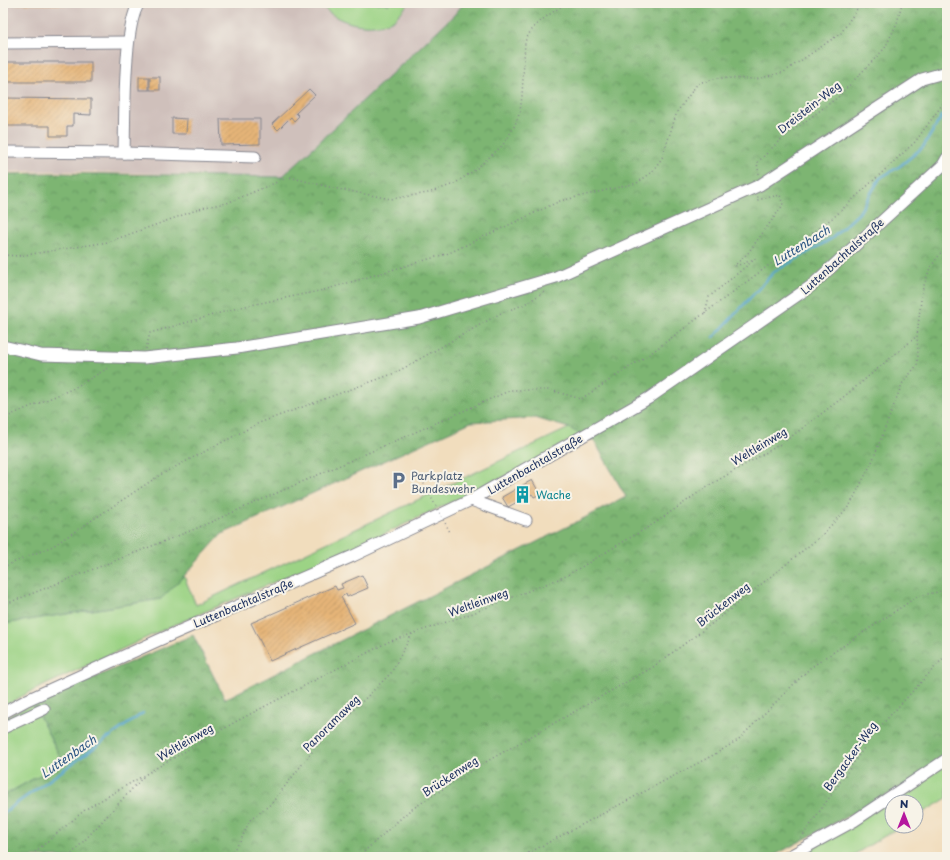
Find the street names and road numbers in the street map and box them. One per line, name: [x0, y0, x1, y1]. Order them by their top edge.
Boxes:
street label: Dreistein-Weg: [774, 77, 844, 137]
street label: Luttenbachtalstraße: [796, 214, 888, 298]
street label: Weltleinweg: [728, 423, 790, 469]
street label: Luttenbachtalstraße: [484, 430, 586, 498]
street label: Luttenbachtalstraße: [190, 574, 296, 632]
street label: Brückenweg: [693, 578, 753, 630]
street label: Weltleinweg: [446, 583, 510, 621]
street label: Panoramaweg: [299, 691, 363, 755]
street label: Bergacker-Weg: [819, 718, 881, 794]
street label: Weltleinweg: [154, 719, 216, 765]
street label: Brückenweg: [419, 752, 481, 800]

